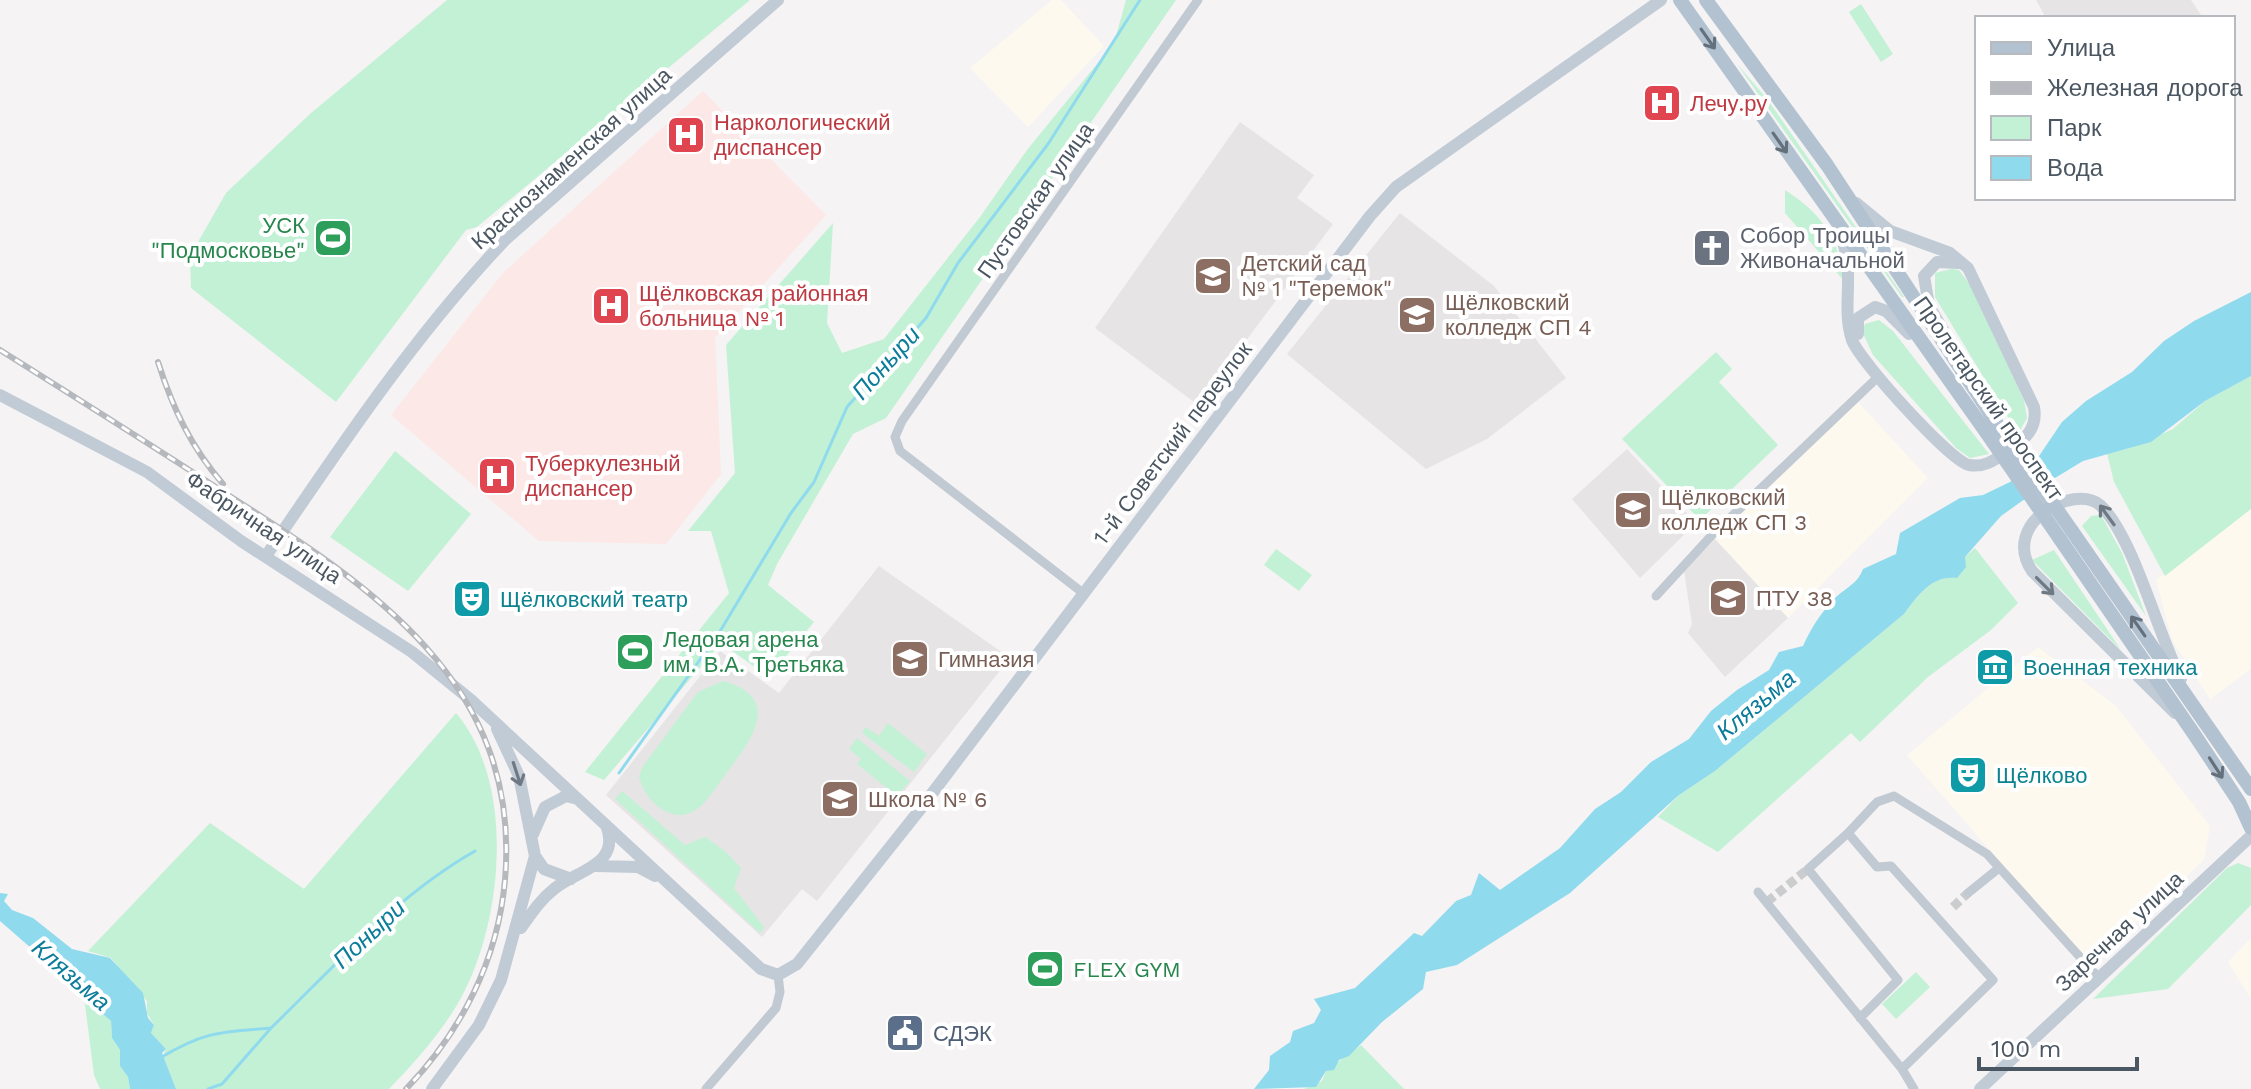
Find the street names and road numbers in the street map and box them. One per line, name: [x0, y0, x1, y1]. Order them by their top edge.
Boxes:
street label: Краснознаменская улица: [466, 62, 677, 255]
street label: Пустовская улица: [972, 117, 1099, 283]
street label: Пролетарский проспект: [1909, 292, 2068, 505]
street label: 1-й Советский переулок: [1088, 337, 1257, 549]
street label: Фабричная улица: [181, 466, 347, 589]
street label: Заречная улица: [2050, 865, 2189, 997]

